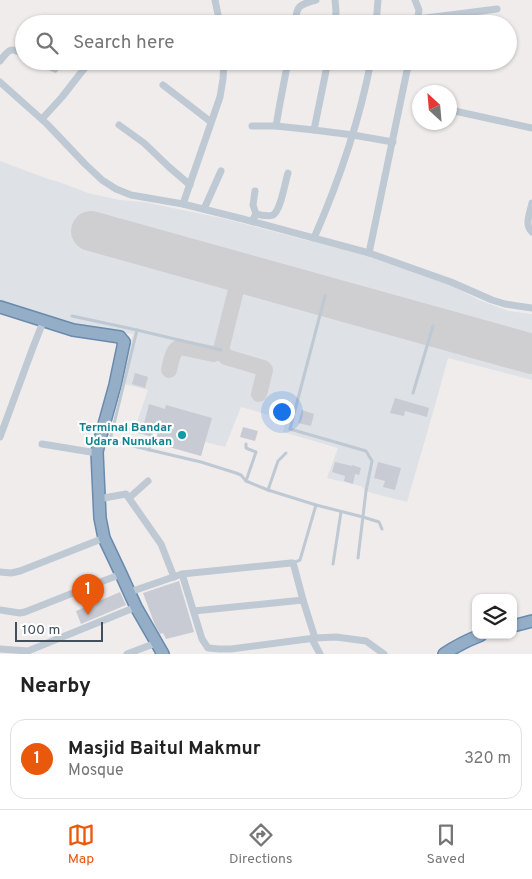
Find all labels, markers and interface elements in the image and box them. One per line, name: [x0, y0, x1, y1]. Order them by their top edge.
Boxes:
search box: [15, 15, 517, 70]
icon: search: [33, 29, 61, 57]
text: Search here: [73, 31, 175, 55]
north arrow: [412, 85, 457, 130]
your location: [269, 399, 295, 425]
place label: Terminal Bandar Udara Nunukan: [79, 420, 172, 450]
marker: Terminal Bandar Udara Nunukan: [176, 429, 188, 441]
pin: 1: [72, 574, 104, 615]
map controls: [472, 594, 517, 639]
button: layers: [472, 594, 517, 639]
scale bar: [15, 619, 102, 642]
text: 100 m: [22, 622, 60, 639]
text: Nearby: [20, 673, 91, 700]
text: Masjid Baitul Makmur: [68, 737, 261, 761]
text: 1: [34, 749, 40, 769]
text: 320 m: [464, 749, 511, 769]
text: Mosque: [68, 761, 124, 781]
tab: Map: [67, 821, 95, 868]
tab: Directions: [229, 821, 293, 868]
tab: Saved: [427, 821, 465, 868]

